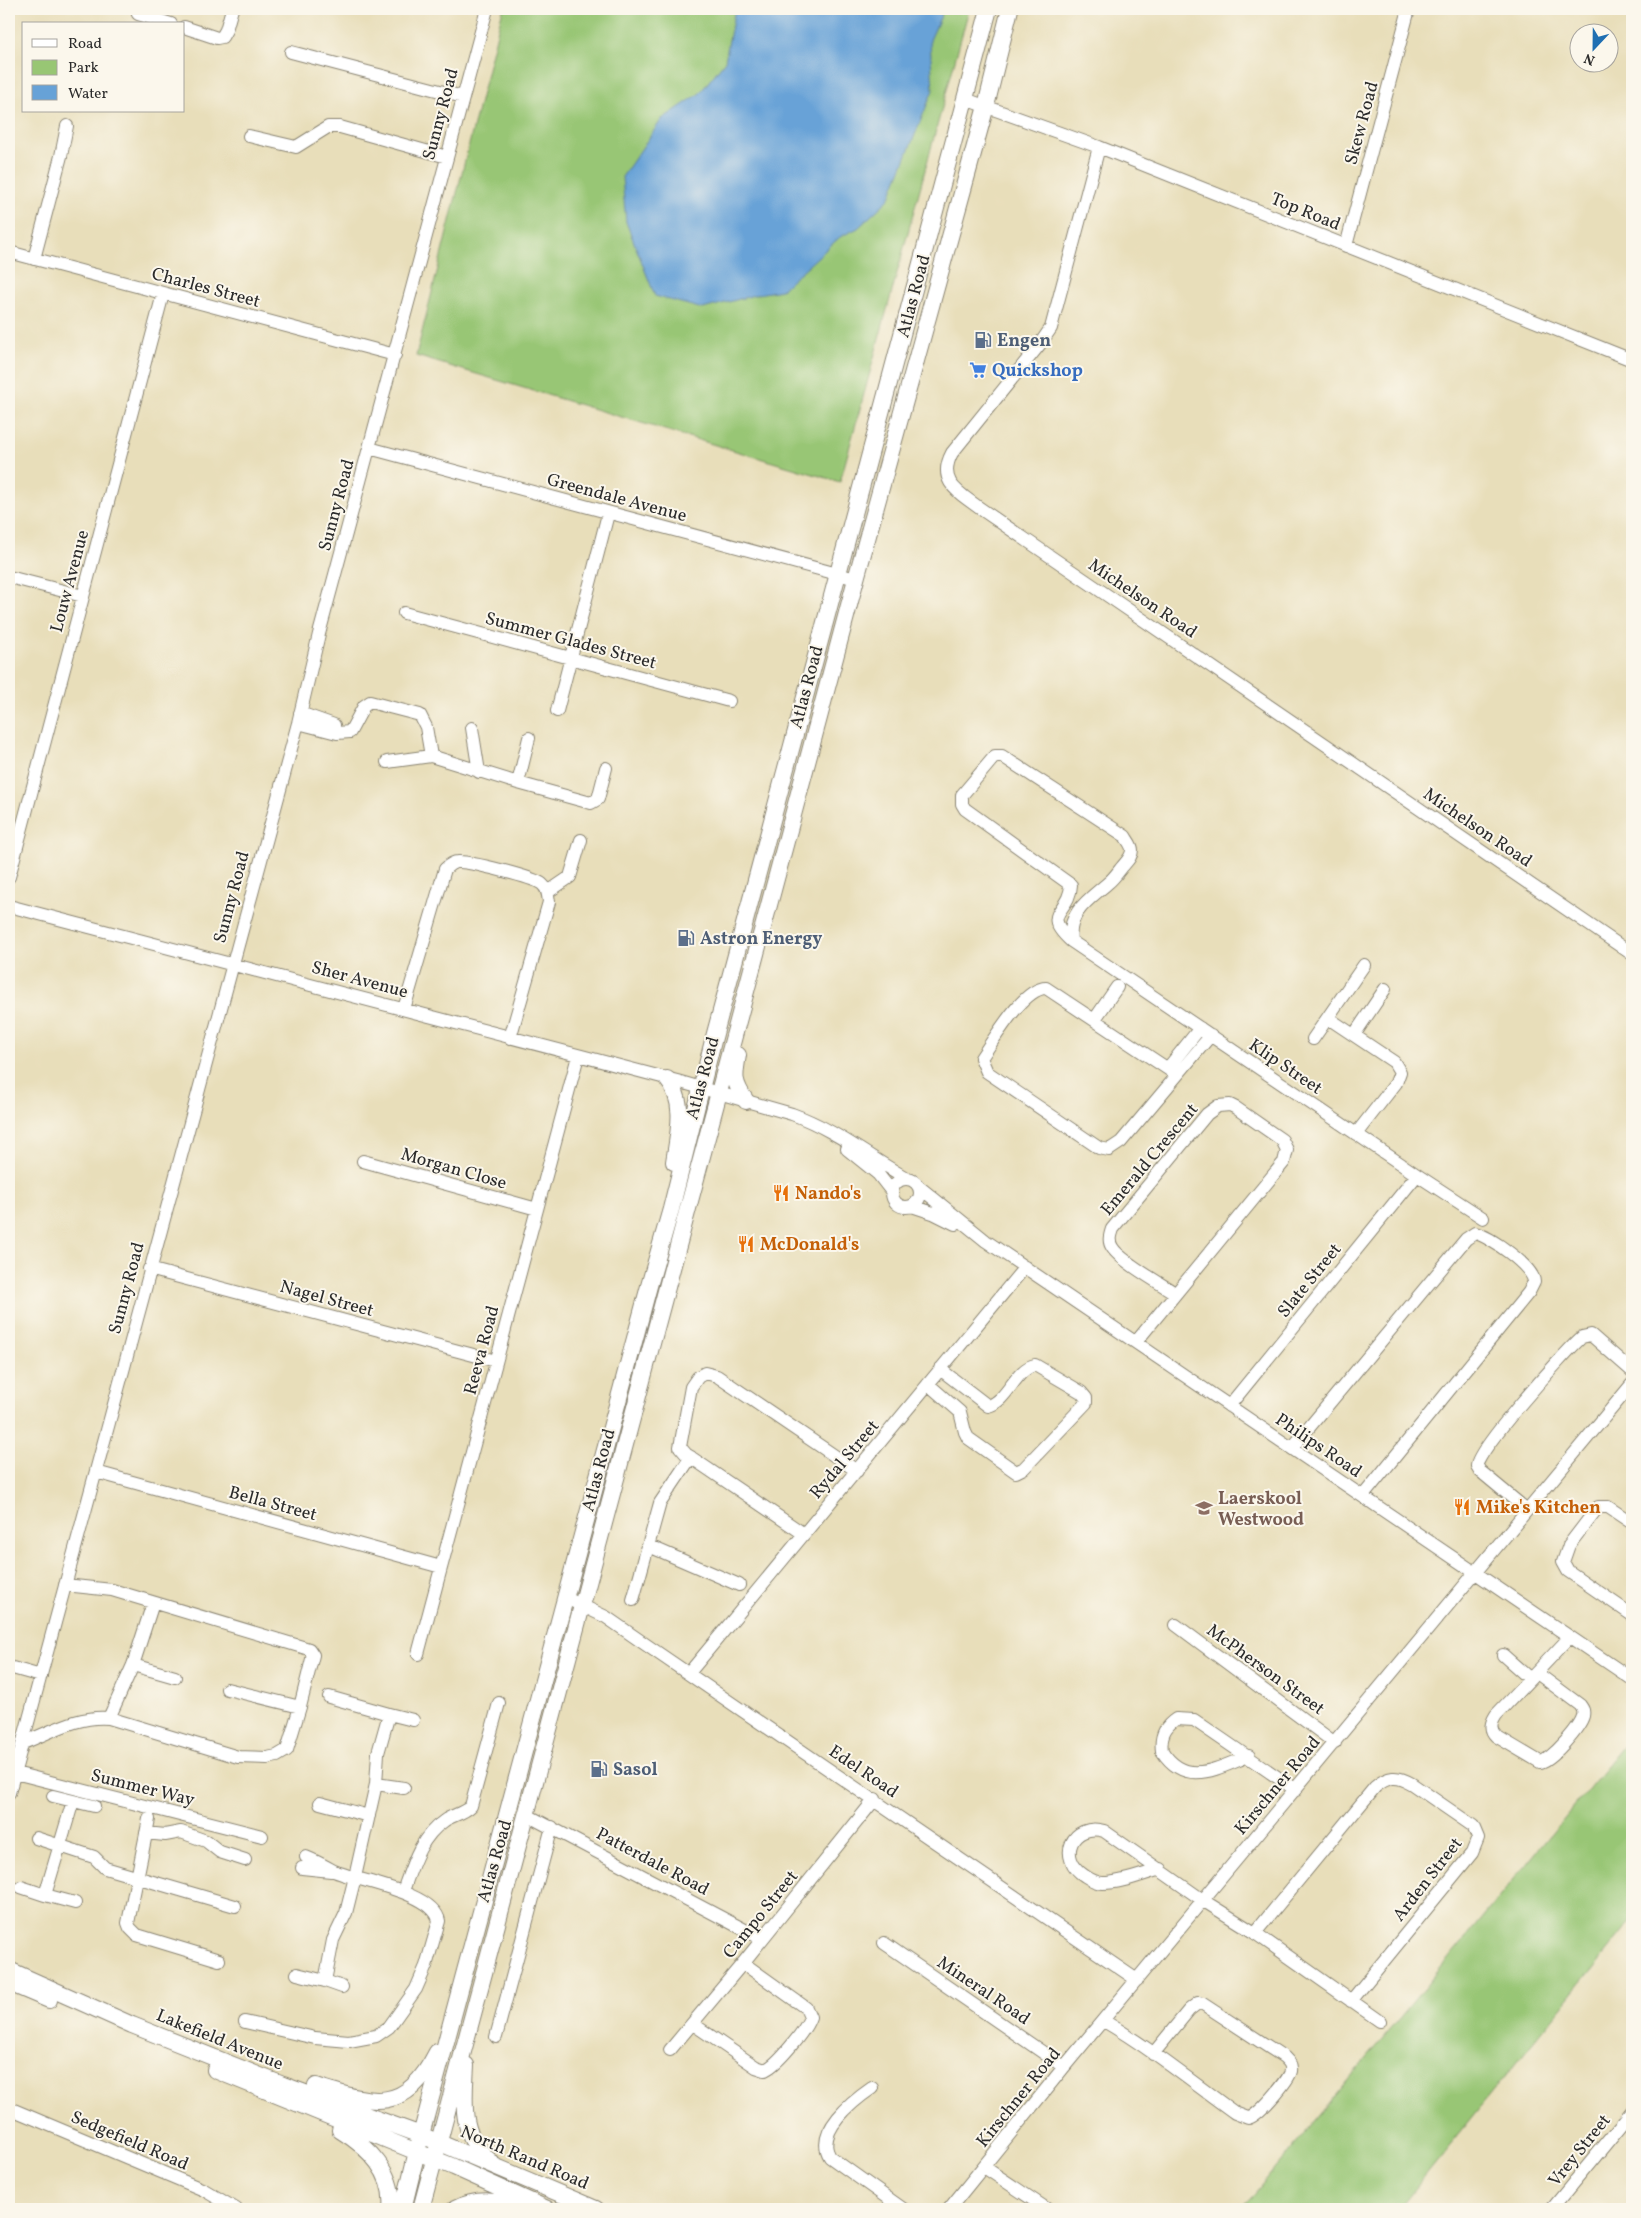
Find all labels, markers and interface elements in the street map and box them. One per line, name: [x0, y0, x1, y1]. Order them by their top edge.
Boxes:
legend: [22, 22, 185, 112]
north arrow: [1568, 22, 1618, 72]
text: Road: [68, 34, 102, 55]
text: N: [1581, 48, 1598, 69]
text: Park: [68, 58, 99, 79]
street label: Sunny Road: [417, 66, 466, 163]
street label: Skew Road: [1339, 79, 1386, 168]
text: Water: [68, 84, 108, 105]
street label: Top Road: [1267, 187, 1344, 238]
street label: Atlas Road: [891, 252, 938, 341]
street label: Charles Street: [149, 262, 263, 315]
place label: Engen: [997, 329, 1051, 354]
fuel station icon: Engen: [973, 330, 993, 350]
place label: Quickshop: [992, 359, 1083, 384]
supermarket icon: Quickshop: [968, 360, 988, 380]
street label: Sunny Road: [313, 457, 362, 554]
street label: Greendale Avenue: [544, 468, 689, 529]
street label: Louw Avenue: [45, 527, 96, 635]
street label: Michelson Road: [1083, 553, 1202, 645]
street label: Summer Glades Street: [482, 607, 659, 676]
street label: Atlas Road: [784, 643, 831, 732]
street label: Michelson Road: [1418, 782, 1537, 874]
street label: Sunny Road: [208, 849, 257, 946]
place label: Astron Energy: [700, 927, 822, 952]
fuel station icon: Astron Energy: [676, 928, 696, 948]
street label: Sher Avenue: [308, 956, 411, 1005]
street label: Klip Street: [1243, 1033, 1327, 1101]
street label: Atlas Road: [680, 1034, 727, 1123]
street label: Emerald Crescent: [1096, 1098, 1205, 1222]
street label: Morgan Close: [398, 1142, 509, 1196]
place label: Nando's: [795, 1182, 861, 1207]
restaurant icon: Nando's: [771, 1183, 791, 1203]
place label: McDonald's: [760, 1233, 859, 1258]
restaurant icon: McDonald's: [736, 1234, 756, 1254]
street label: Slate Street: [1272, 1238, 1348, 1324]
street label: Sunny Road: [103, 1240, 152, 1337]
street label: Nagel Street: [277, 1275, 376, 1324]
street label: Reeva Road: [459, 1303, 506, 1398]
street label: Philips Road: [1270, 1408, 1366, 1484]
street label: Rydal Street: [805, 1415, 886, 1505]
street label: Atlas Road: [576, 1426, 623, 1515]
street label: Bella Street: [226, 1481, 319, 1528]
place label: Laerskool Westwood: [1218, 1487, 1304, 1533]
place label: Mike's Kitchen: [1476, 1496, 1601, 1521]
restaurant icon: Mike's Kitchen: [1452, 1497, 1472, 1517]
school or university icon: Laerskool Westwood: [1194, 1498, 1214, 1518]
street label: McPherson Street: [1201, 1619, 1329, 1722]
street label: Kirschner Road: [1229, 1731, 1327, 1841]
street label: Edel Road: [823, 1740, 903, 1805]
place label: Sasol: [613, 1758, 658, 1783]
fuel station icon: Sasol: [589, 1759, 609, 1779]
street label: Summer Way: [88, 1763, 197, 1813]
street label: Atlas Road: [472, 1817, 519, 1906]
street label: Patterdale Road: [591, 1822, 713, 1903]
street label: Arden Street: [1387, 1833, 1469, 1927]
street label: Campo Street: [718, 1865, 805, 1965]
street label: Mineral Road: [932, 1951, 1035, 2032]
street label: Lakefield Avenue: [152, 2004, 287, 2077]
street label: Kirschner Road: [971, 2043, 1067, 2153]
street label: Sedgefield Road: [67, 2105, 192, 2177]
street label: Vrey Street: [1543, 2109, 1617, 2193]
street label: North Rand Road: [456, 2120, 593, 2197]

